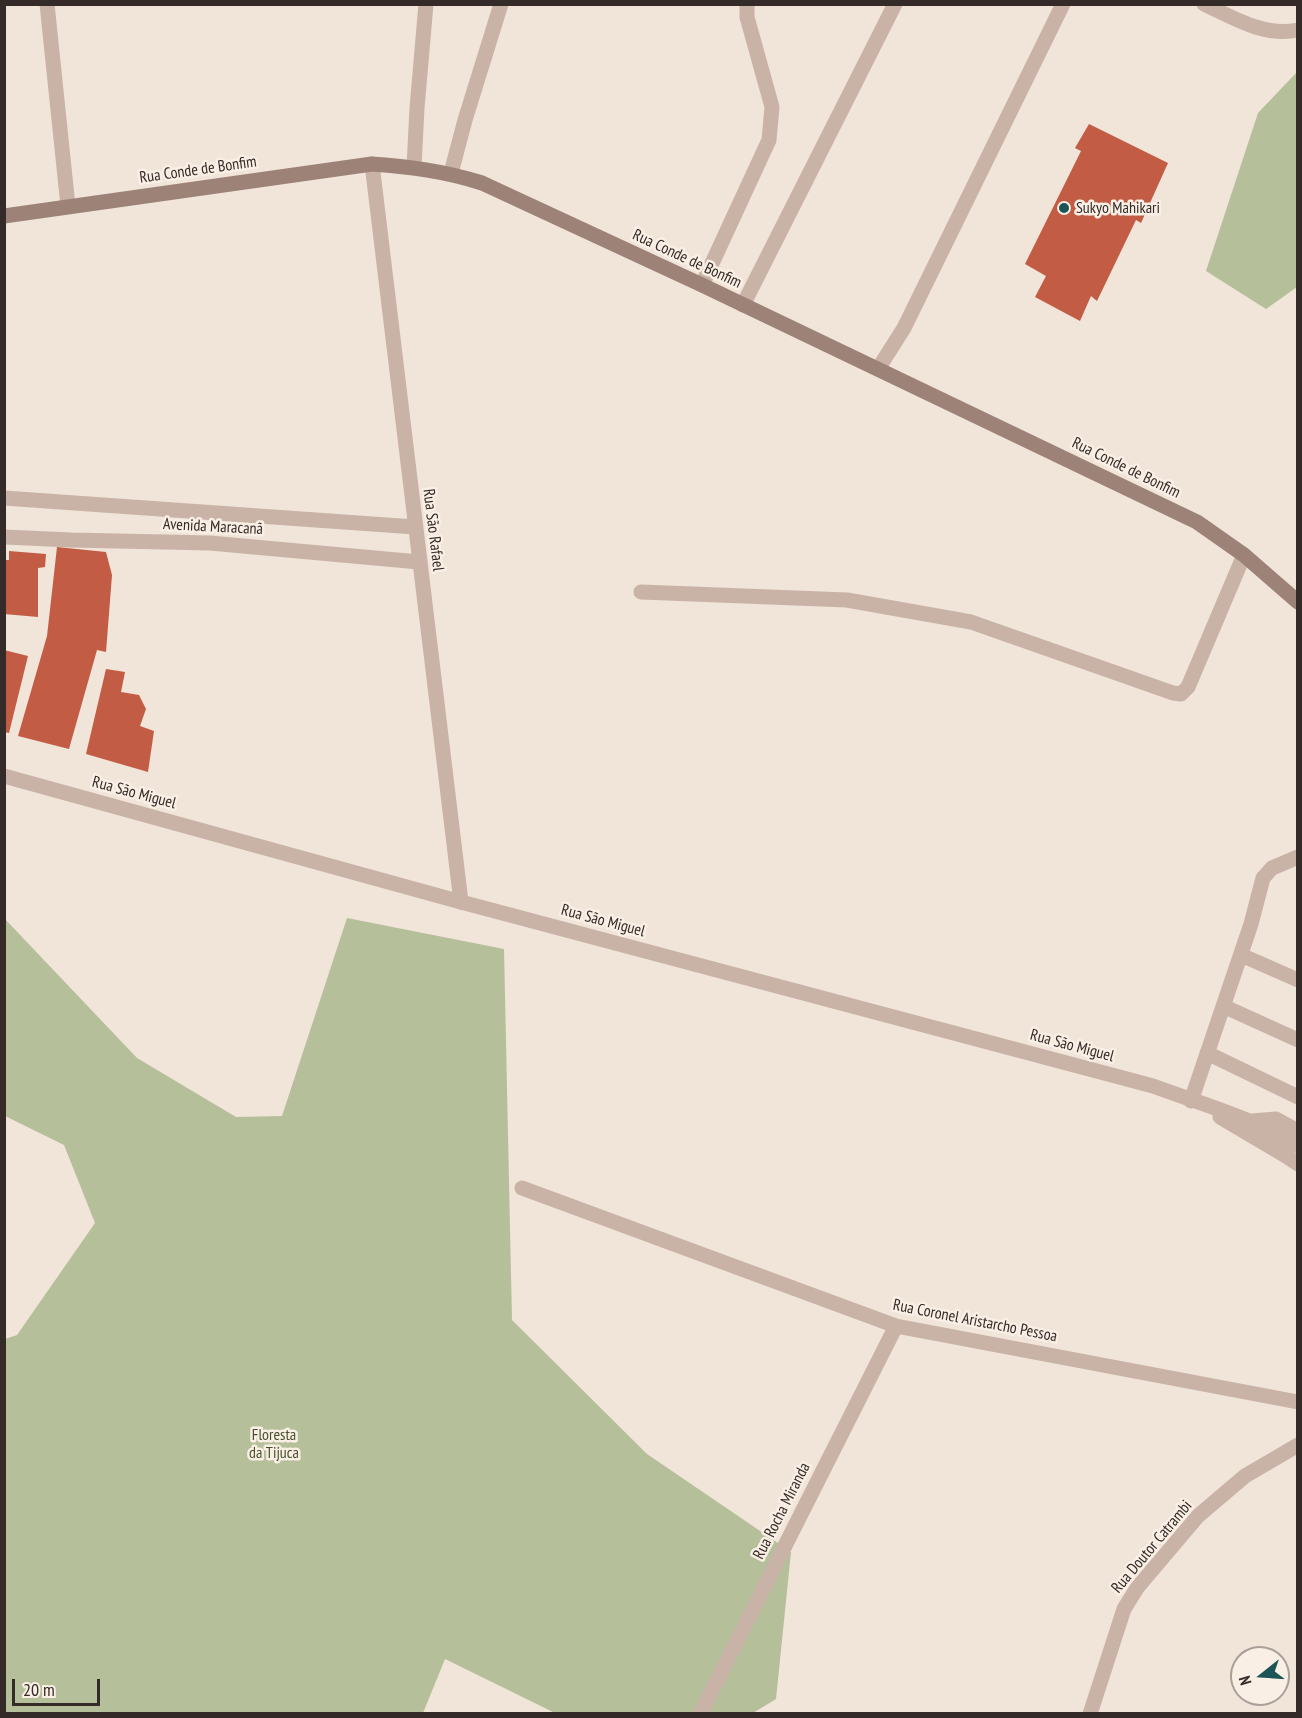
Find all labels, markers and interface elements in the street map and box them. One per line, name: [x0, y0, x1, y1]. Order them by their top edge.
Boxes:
street label: Rua Conde de Bonfim: [138, 152, 258, 188]
place label: Sukyo Mahikari: [1076, 198, 1160, 218]
marker: Sukyo Mahikari: [1057, 201, 1071, 215]
street label: Rua Conde de Bonfim: [629, 225, 745, 293]
street label: Rua Conde de Bonfim: [1069, 434, 1183, 502]
street label: Rua São Rafael: [418, 488, 448, 572]
street label: Avenida Maracanã: [163, 515, 263, 539]
street label: Rua São Miguel: [90, 773, 178, 813]
street label: Rua São Miguel: [559, 901, 647, 941]
street label: Rua São Miguel: [1028, 1026, 1116, 1066]
street label: Rua Coronel Aristarcho Pessoa: [891, 1296, 1059, 1346]
park label: Floresta da Tijuca: [249, 1425, 299, 1463]
street label: Rua Rocha Miranda: [749, 1460, 815, 1562]
street label: Rua Doutor Catrambi: [1108, 1497, 1196, 1597]
north arrow: [1230, 1646, 1290, 1706]
scale bar: [15, 1667, 104, 1705]
text: N: [1234, 1674, 1256, 1688]
text: 20 m: [23, 1678, 55, 1701]

